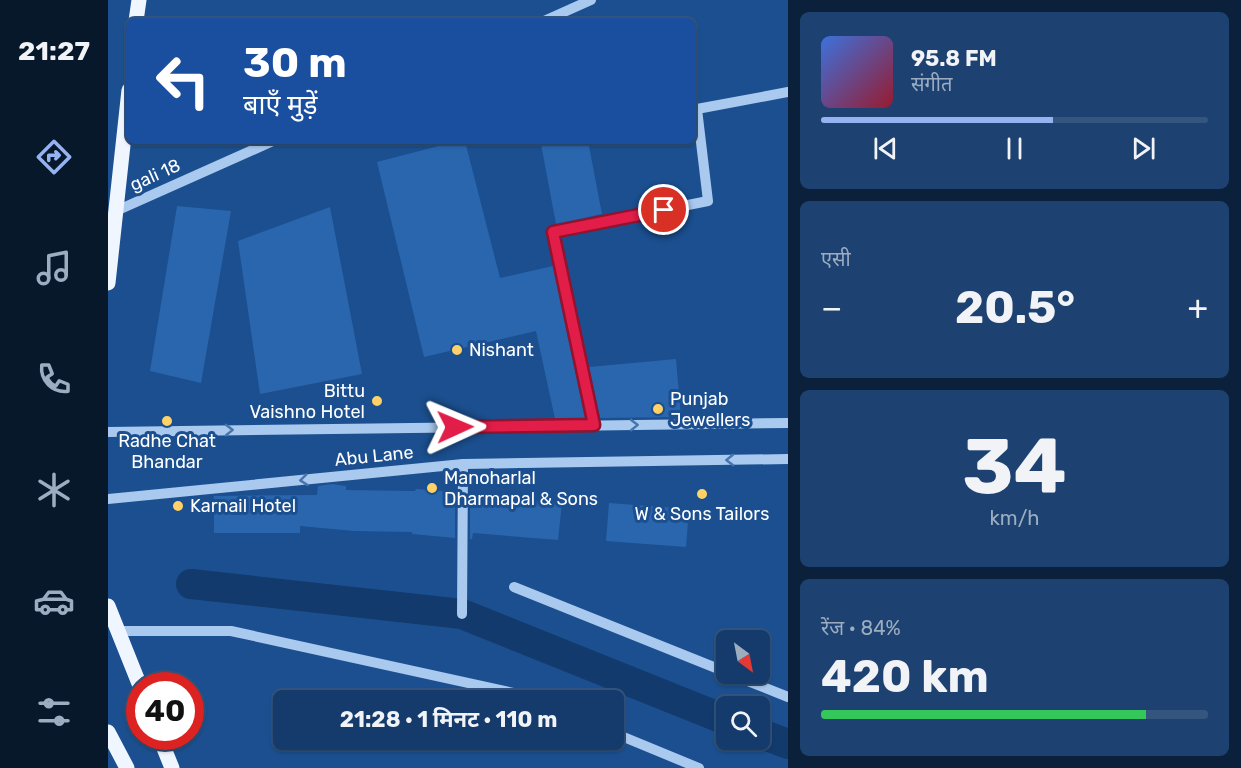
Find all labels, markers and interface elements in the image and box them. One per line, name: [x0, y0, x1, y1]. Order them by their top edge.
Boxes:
text: 21:27: [18, 35, 90, 67]
text: 30 m: [243, 38, 347, 88]
icon: left: [144, 42, 222, 120]
text: 95.8 FM: [911, 45, 997, 72]
text: संगीत: [911, 72, 952, 96]
text: बाएँ मुड़ें: [243, 89, 318, 121]
icon: previous: [869, 132, 902, 165]
icon: pause: [998, 132, 1031, 165]
icon: next: [1127, 132, 1160, 165]
icon: directions: [33, 136, 75, 178]
street label: gali 18: [126, 154, 184, 196]
pin: [638, 184, 689, 235]
icon: arrive: [647, 193, 680, 226]
icon: music: [33, 247, 75, 289]
text: एसी: [821, 247, 851, 271]
text: 20.5°: [955, 281, 1075, 334]
text: −: [821, 288, 842, 327]
text: +: [1187, 288, 1208, 327]
place label: Nishant: [469, 339, 534, 361]
marker: Nishant: [450, 343, 464, 357]
icon: phone: [33, 358, 75, 400]
place label: Bittu Vaishno Hotel: [250, 380, 365, 423]
place label: Punjab Jewellers: [670, 388, 750, 431]
marker: Bittu Vaishno Hotel: [370, 394, 384, 408]
position arrow: [423, 395, 487, 459]
marker: Punjab Jewellers: [651, 402, 665, 416]
marker: Radhe Chat Bhandar: [160, 414, 174, 428]
one-way arrow: [630, 419, 639, 431]
text: 34: [962, 420, 1067, 513]
one-way arrow: [225, 424, 234, 437]
place label: Radhe Chat Bhandar: [118, 430, 216, 473]
street label: Abu Lane: [334, 441, 414, 471]
one-way arrow: [725, 453, 734, 466]
place label: Manoharlal Dharmapal & Sons: [444, 467, 598, 510]
icon: climate: [33, 469, 75, 511]
one-way arrow: [300, 473, 309, 485]
marker: Manoharlal Dharmapal & Sons: [425, 481, 439, 495]
marker: W & Sons Tailors: [695, 487, 709, 501]
place label: Karnail Hotel: [190, 495, 296, 517]
marker: Karnail Hotel: [171, 499, 185, 513]
place label: W & Sons Tailors: [635, 503, 769, 525]
text: km/h: [990, 506, 1039, 530]
icon: car: [33, 580, 75, 622]
text: रेंज · 84%: [821, 616, 901, 640]
north arrow: [716, 630, 770, 684]
map controls: [716, 630, 770, 750]
text: 420 km: [821, 650, 989, 703]
speed limit sign: 40: [126, 672, 204, 750]
icon: filters: [33, 691, 75, 733]
button: search: [716, 696, 770, 750]
text: 21:28 · 1 मिनट · 110 m: [340, 706, 557, 733]

